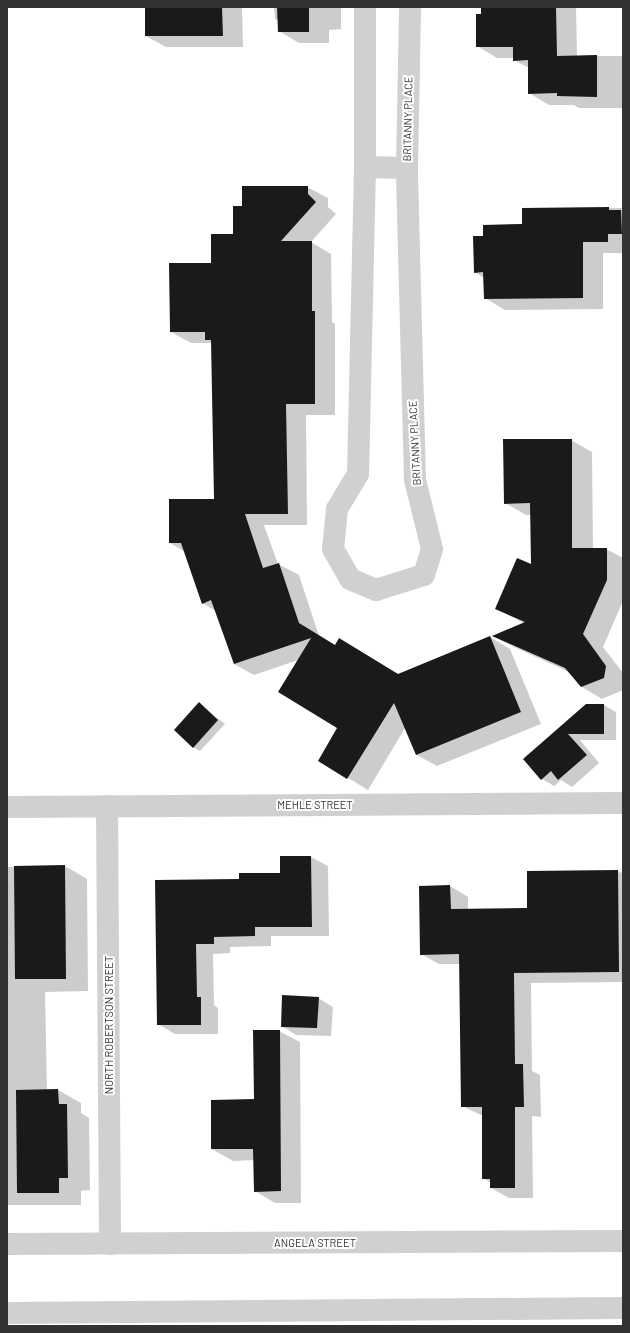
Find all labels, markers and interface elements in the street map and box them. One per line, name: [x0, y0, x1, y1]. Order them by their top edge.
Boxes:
street label: BRITANNY PLACE: [401, 76, 415, 162]
street label: BRITANNY PLACE: [406, 400, 424, 486]
street label: MEHLE STREET: [277, 798, 353, 812]
street label: NORTH ROBERTSON STREET: [102, 956, 116, 1094]
street label: ANGELA STREET: [274, 1236, 356, 1250]

